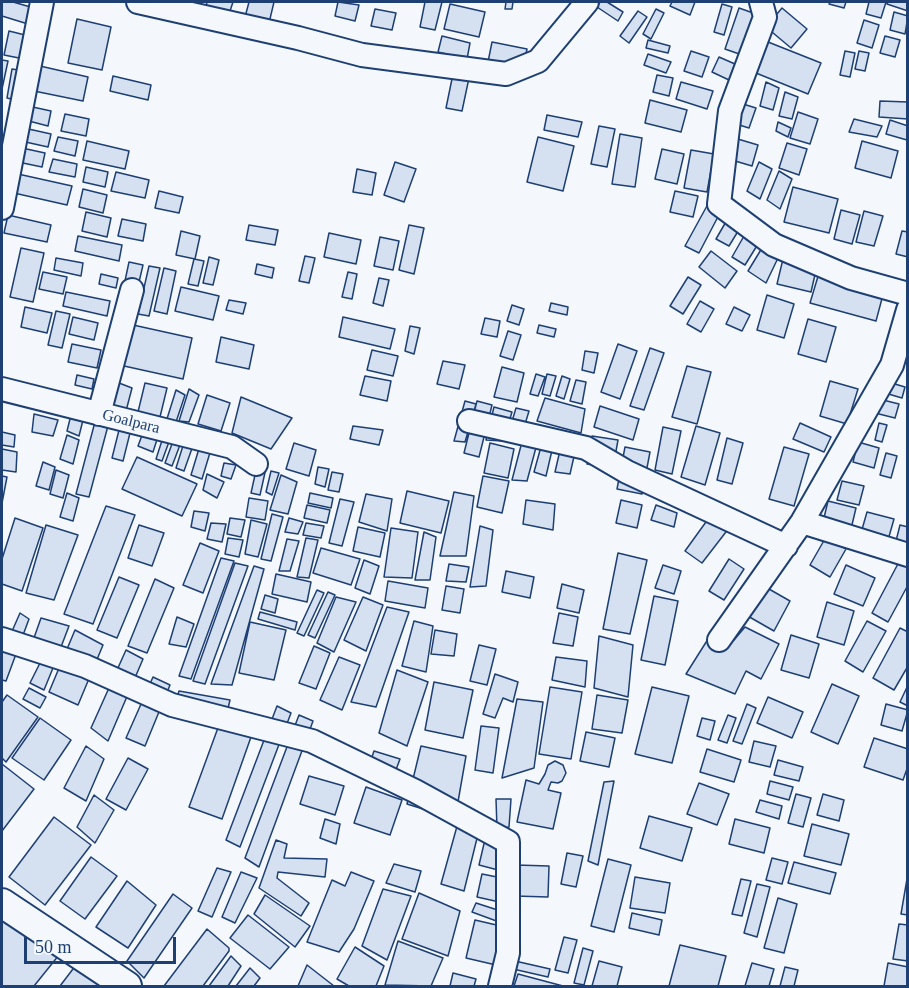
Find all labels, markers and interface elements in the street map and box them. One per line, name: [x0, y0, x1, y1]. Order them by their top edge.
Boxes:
street label: Goalpara: [100, 406, 162, 438]
scale bar: [27, 925, 178, 963]
text: 50 m: [35, 937, 72, 957]

